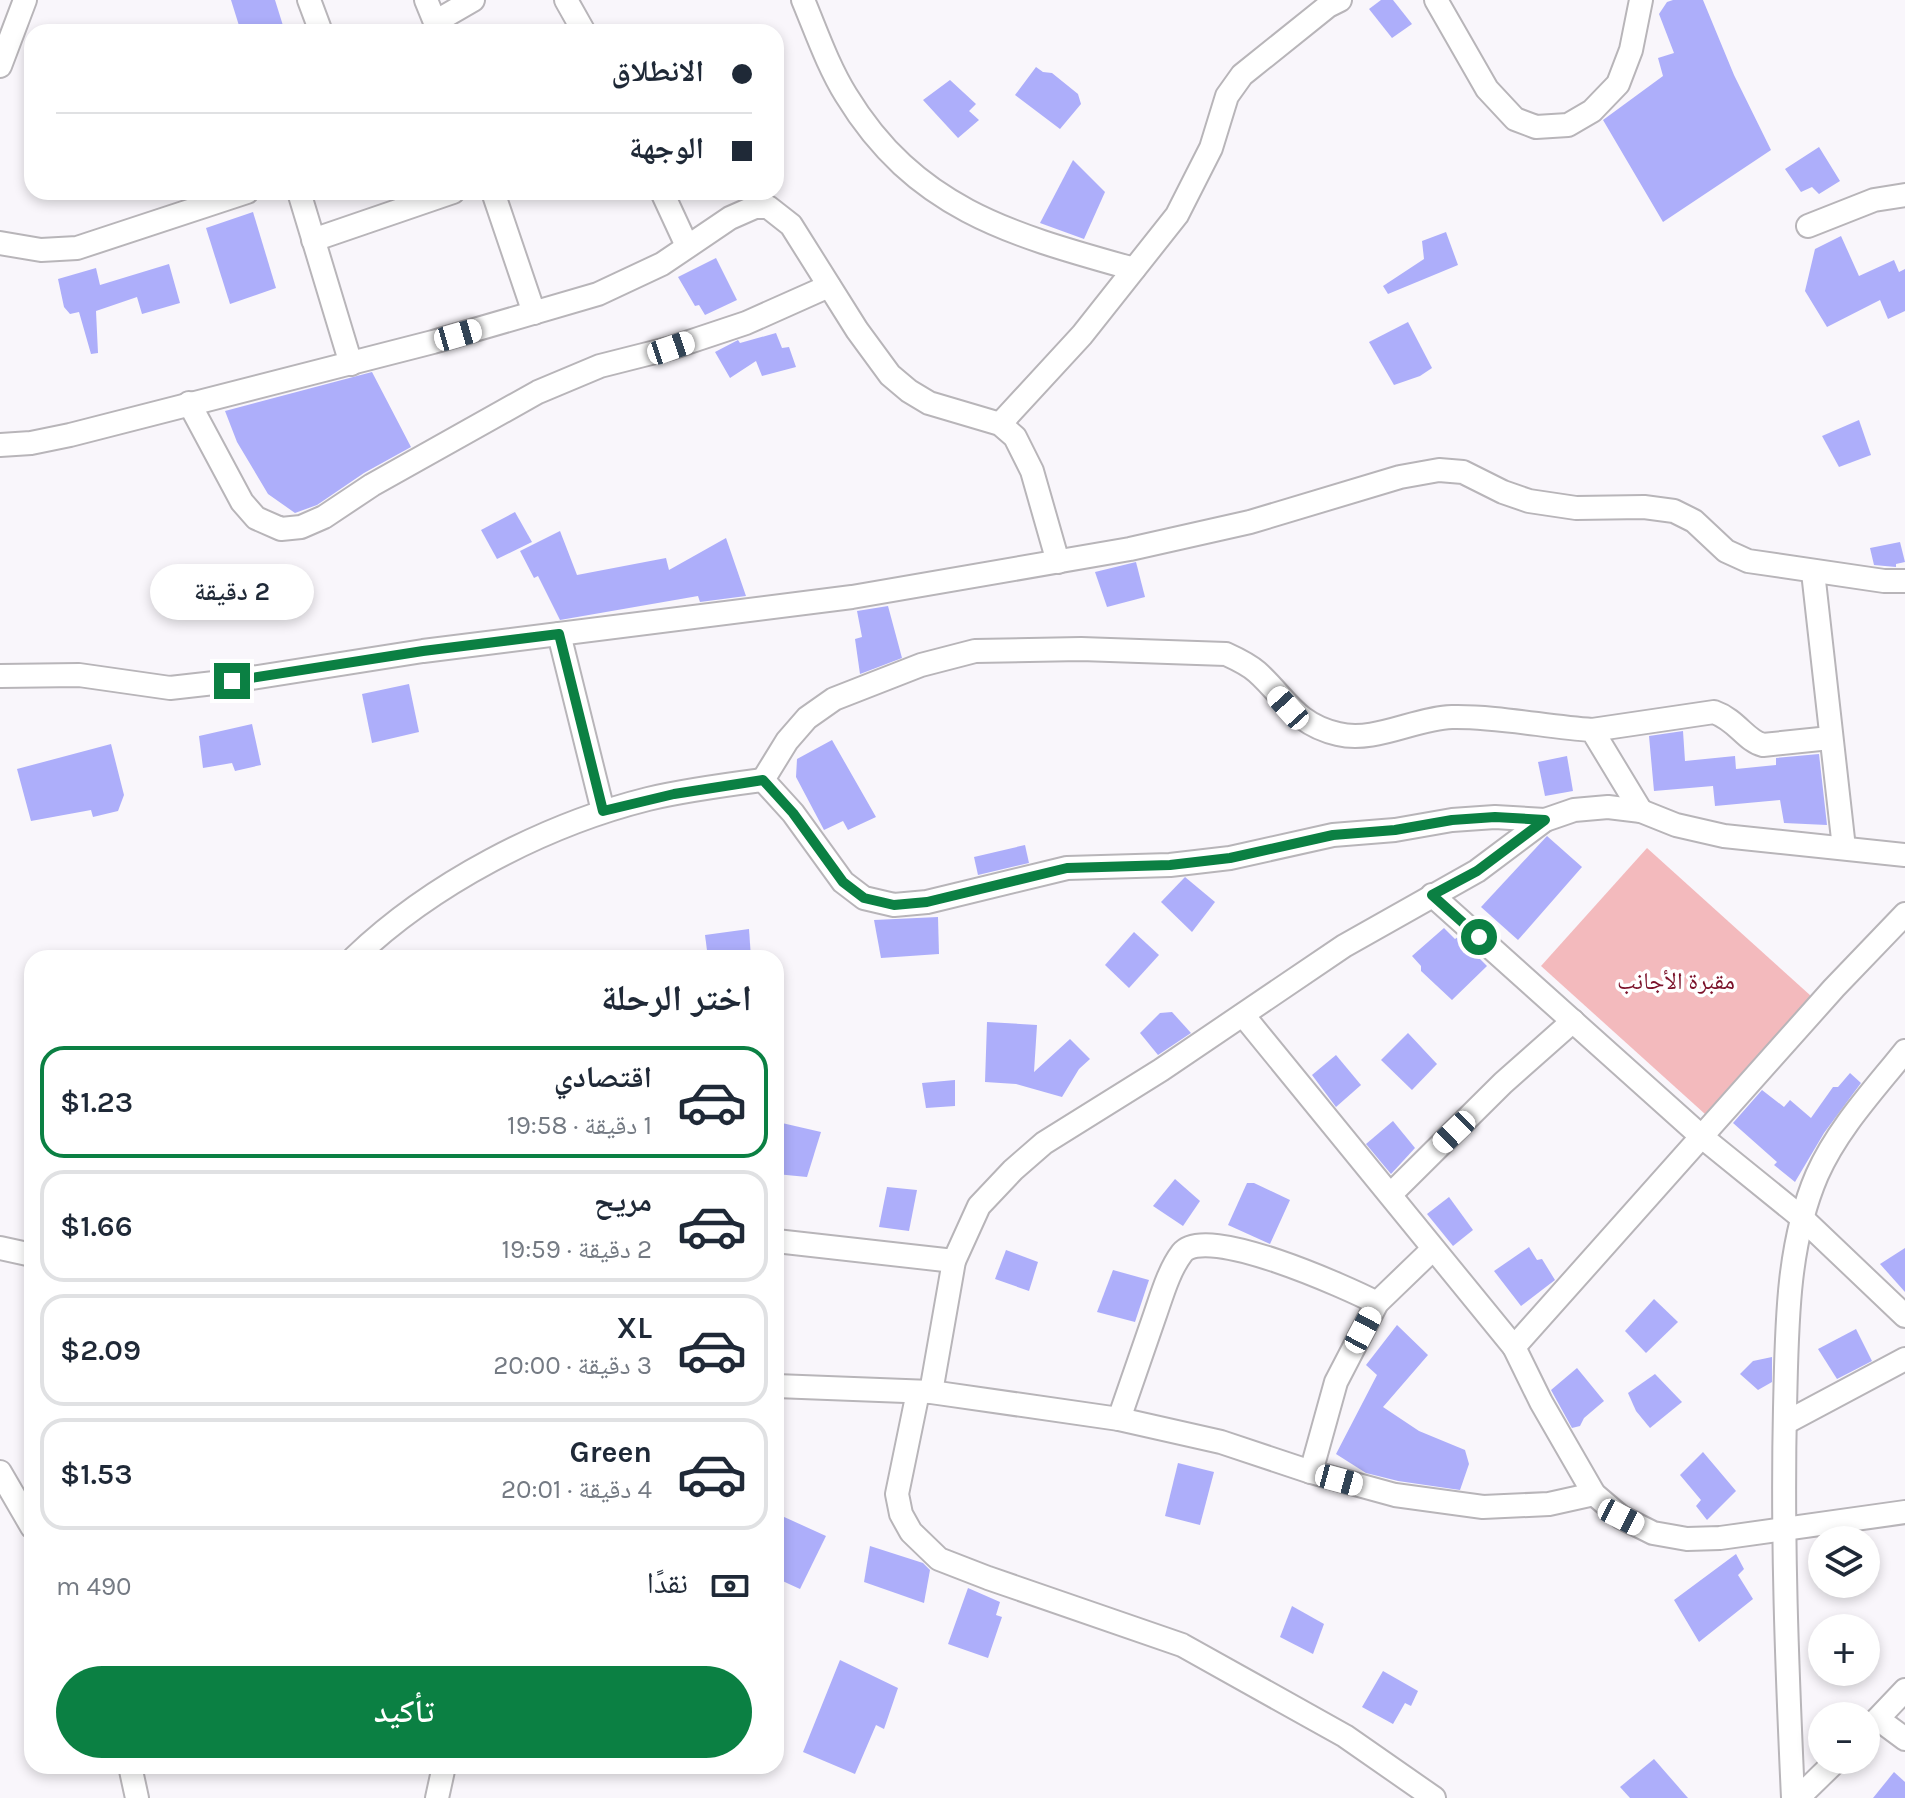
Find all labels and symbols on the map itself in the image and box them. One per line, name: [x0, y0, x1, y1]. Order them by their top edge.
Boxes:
car: [432, 317, 484, 353]
car: [644, 329, 698, 367]
callout: 2 دقيقة: [150, 565, 314, 621]
route end: [214, 663, 250, 699]
car: [1263, 682, 1313, 734]
route start: [1461, 919, 1497, 955]
park label: مقبرة الأجانب: [1617, 967, 1735, 995]
car: [1428, 1107, 1480, 1157]
car: [1341, 1303, 1385, 1357]
car: [1313, 1462, 1365, 1498]
car: [1594, 1495, 1648, 1539]

